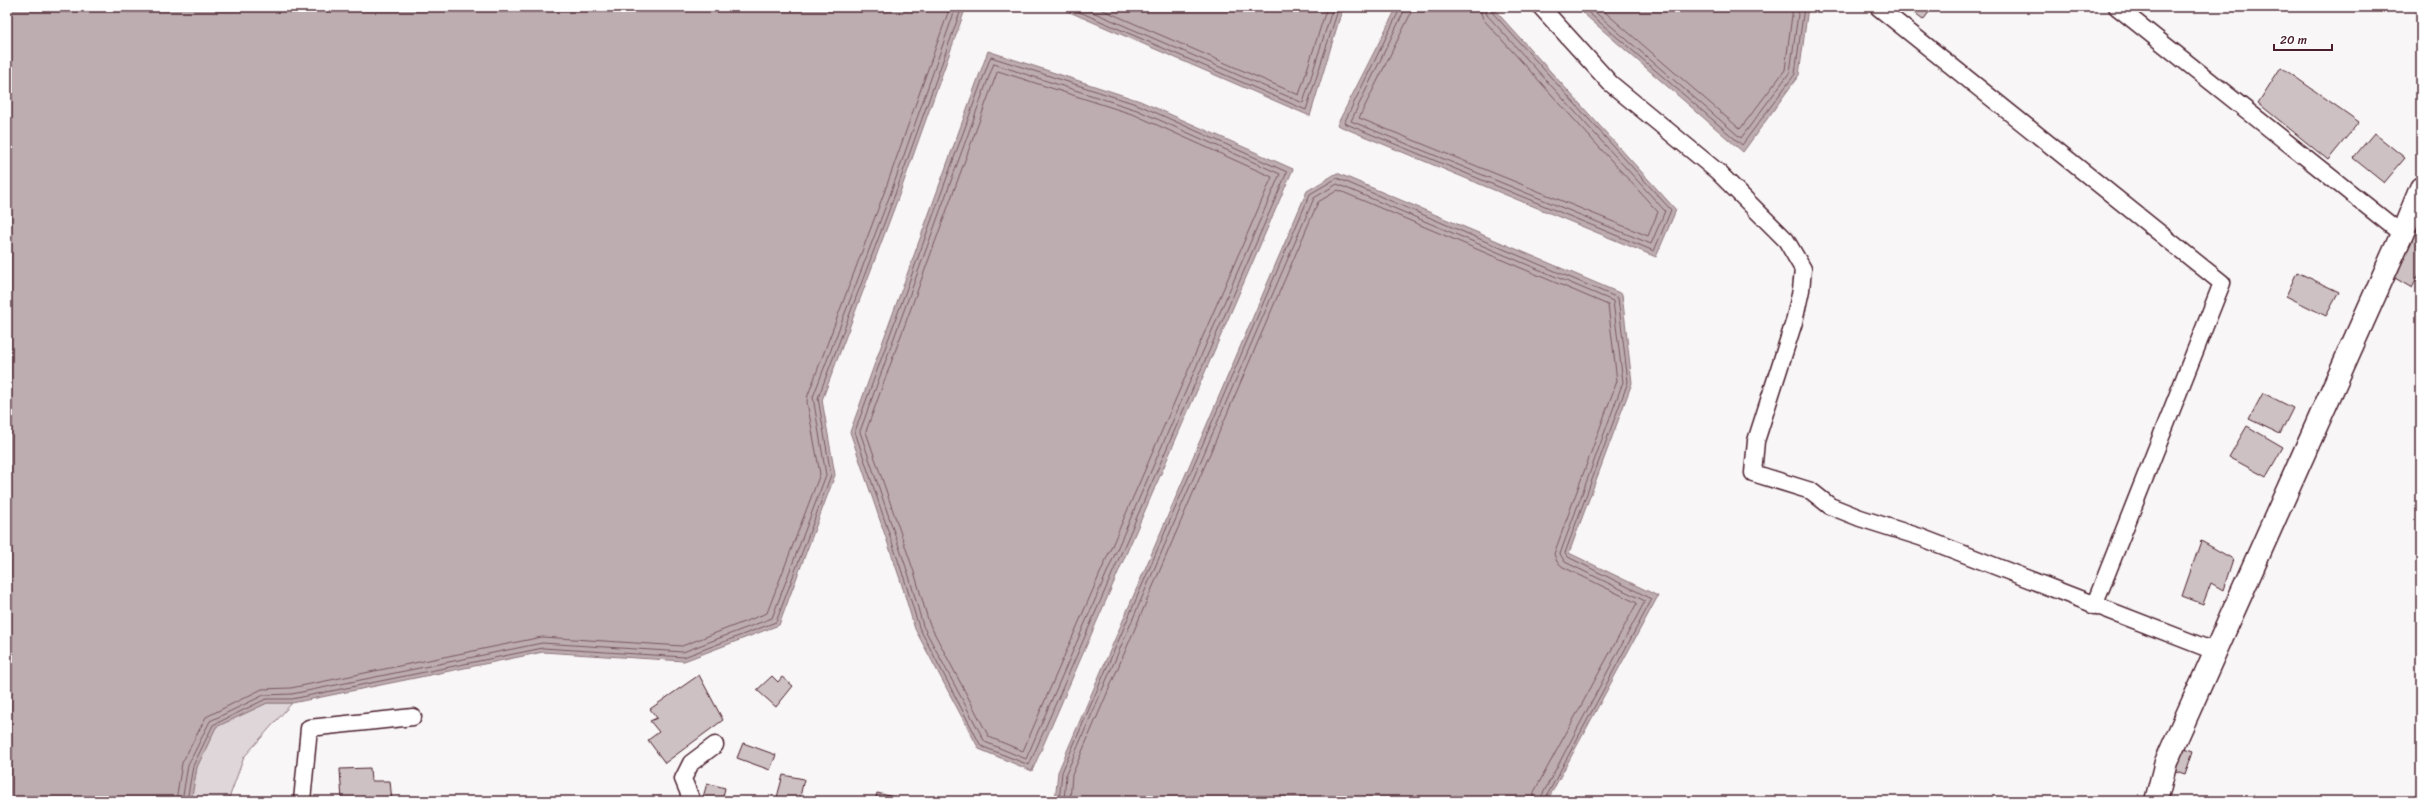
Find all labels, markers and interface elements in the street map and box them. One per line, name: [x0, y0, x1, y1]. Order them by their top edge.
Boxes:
scale bar: [2274, 26, 2332, 52]
text: 20 m: [2280, 29, 2307, 51]

